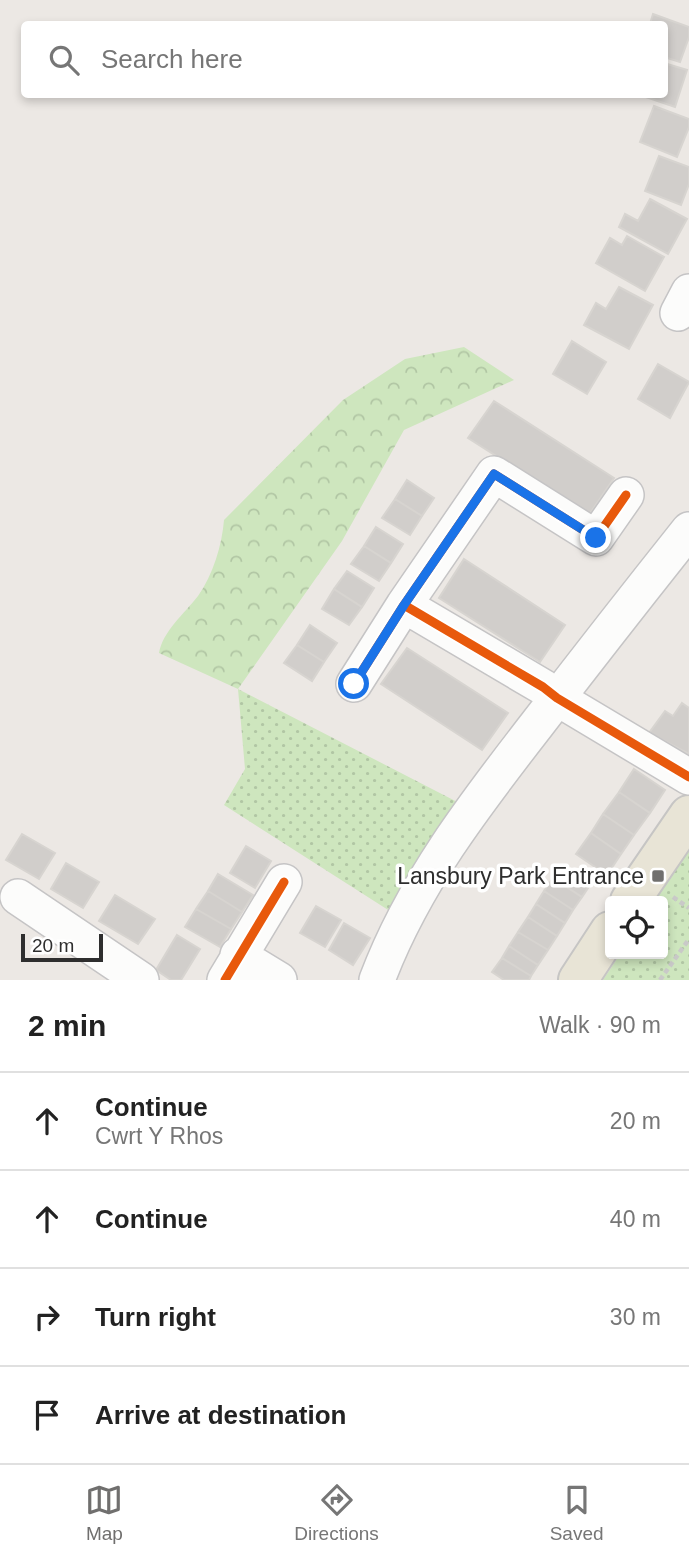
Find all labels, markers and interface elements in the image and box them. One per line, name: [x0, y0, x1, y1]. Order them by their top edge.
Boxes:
search box: [21, 21, 668, 98]
icon: search: [45, 41, 83, 79]
text: Search here: [101, 44, 243, 74]
route end: [580, 522, 611, 553]
route start: [338, 668, 369, 699]
place label: Lansbury Park Entrance: [397, 863, 644, 889]
marker: Lansbury Park Entrance: [650, 868, 666, 884]
map controls: [605, 896, 668, 959]
button: locate: [605, 896, 668, 959]
scale bar: [21, 931, 103, 963]
text: 20 m: [32, 935, 74, 956]
text: 2 min: [28, 1009, 106, 1042]
text: Walk · 90 m: [539, 1012, 661, 1038]
text: Continue: [95, 1092, 208, 1122]
icon: ahead: [28, 1102, 66, 1140]
text: 20 m: [610, 1108, 661, 1134]
text: Cwrt Y Rhos: [95, 1123, 223, 1149]
icon: ahead: [28, 1200, 66, 1238]
text: Continue: [95, 1204, 208, 1234]
text: 40 m: [610, 1206, 661, 1232]
icon: right: [28, 1298, 66, 1336]
text: Turn right: [95, 1302, 216, 1332]
text: 30 m: [610, 1304, 661, 1330]
icon: arrive: [28, 1396, 66, 1434]
text: Arrive at destination: [95, 1400, 346, 1430]
tab: Map: [85, 1481, 123, 1545]
tab: Directions: [294, 1481, 379, 1545]
tab: Saved: [550, 1481, 604, 1545]

